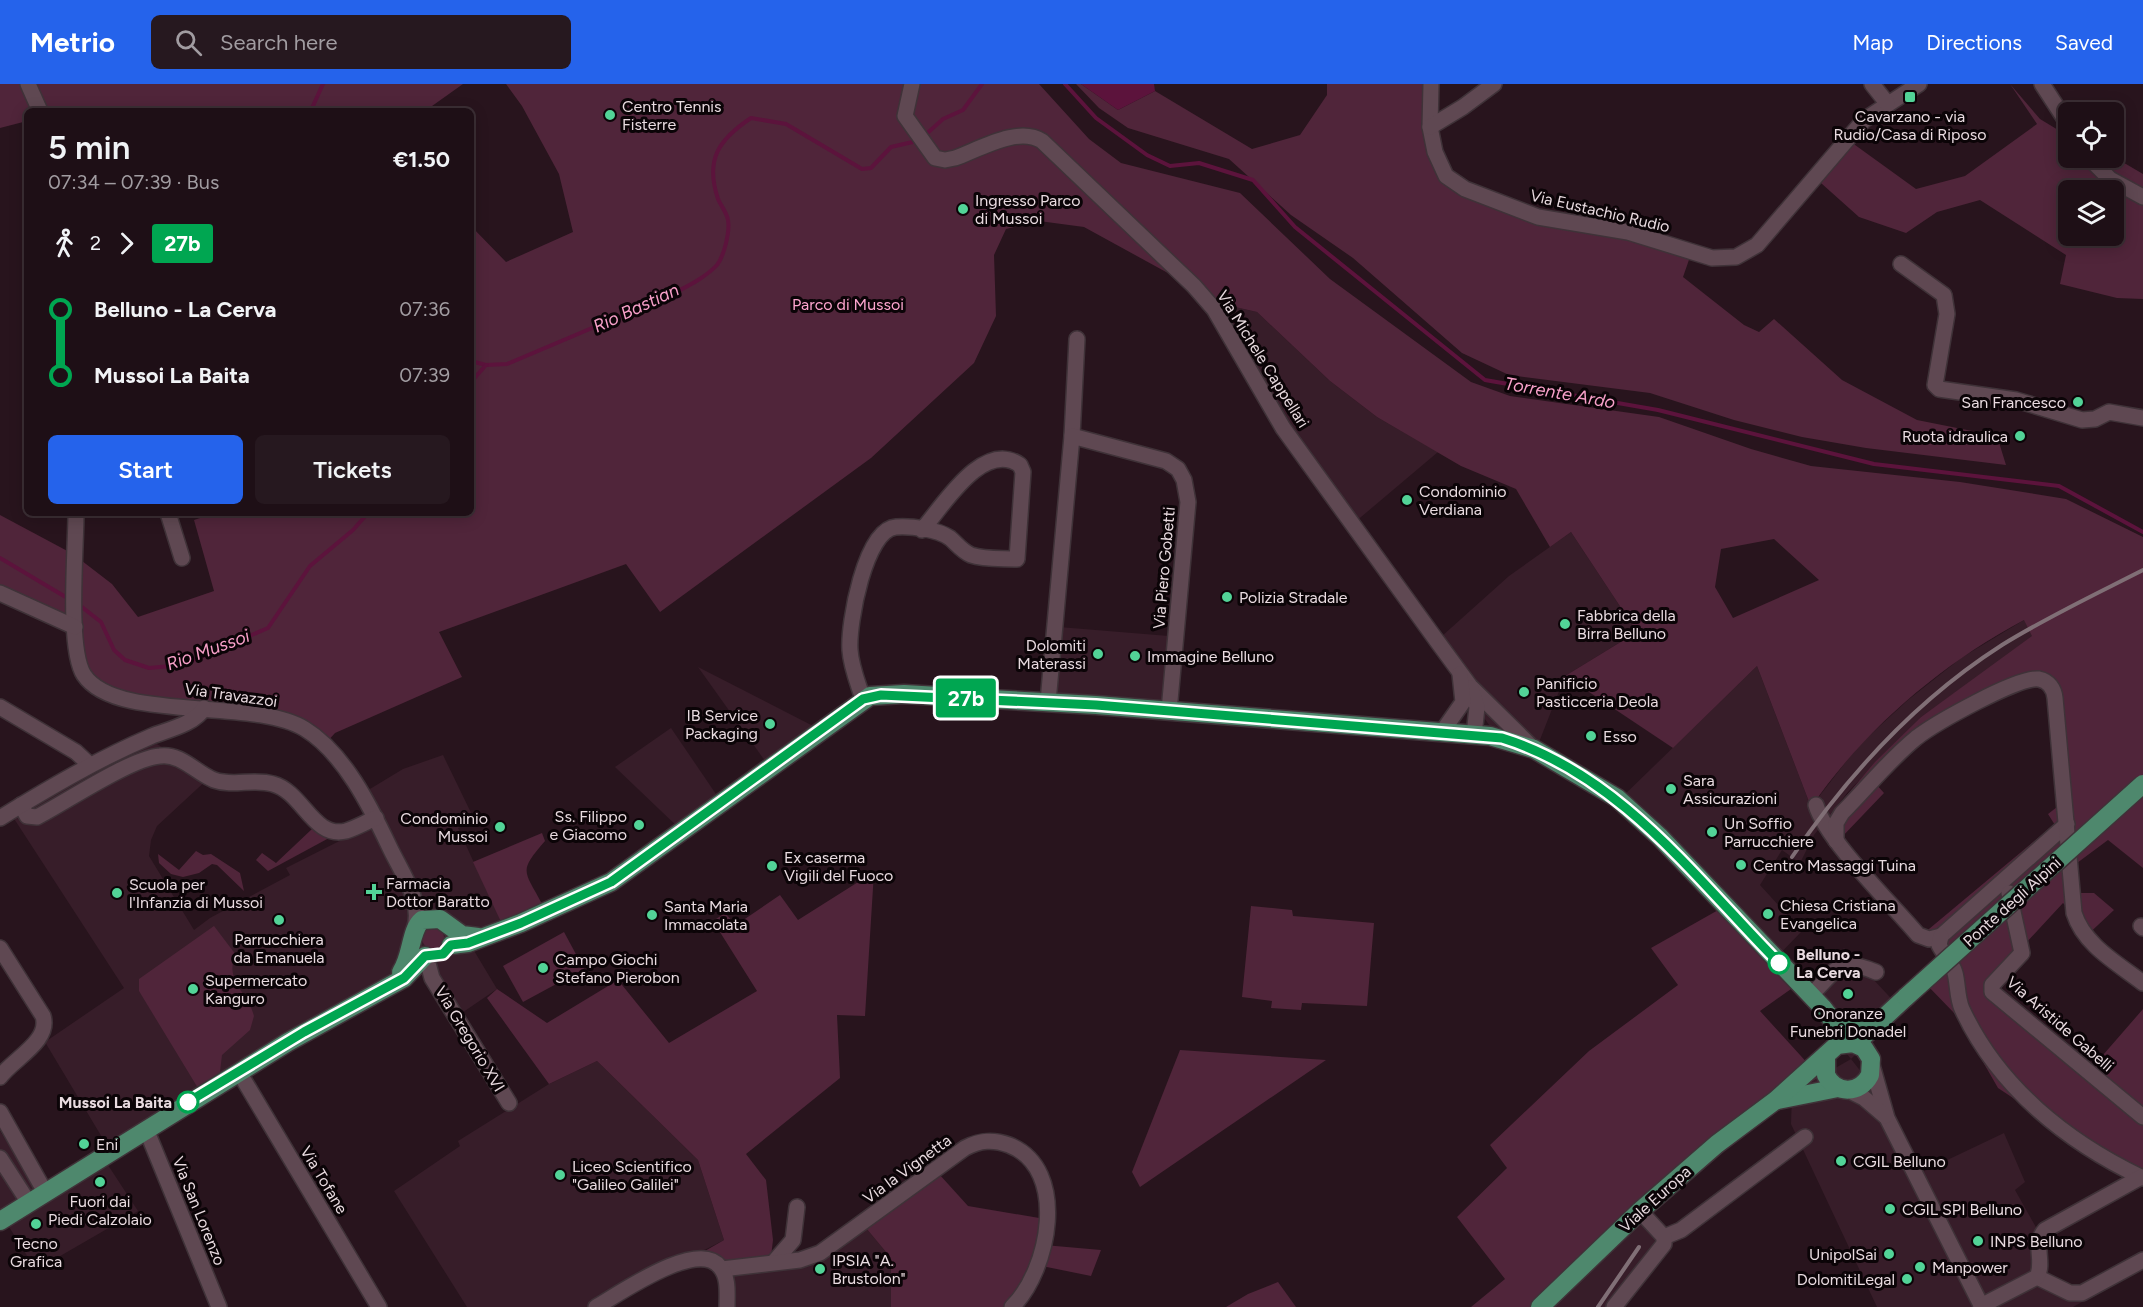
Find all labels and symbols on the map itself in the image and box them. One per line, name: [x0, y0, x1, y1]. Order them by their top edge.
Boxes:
marker: Cavarzano - via Rudio/Casa di Riposo: [1903, 90, 1917, 104]
place label: Centro Tennis Fisterre: [622, 97, 722, 134]
place label: Cavarzano - via Rudio/Casa di Riposo: [1833, 107, 1987, 144]
marker: Centro Tennis Fisterre: [603, 108, 617, 122]
street label: Via Eustachio Rudio: [1528, 186, 1672, 236]
place label: Ingresso Parco di Mussoi: [975, 191, 1081, 228]
marker: Ingresso Parco di Mussoi: [956, 202, 970, 216]
water label: Rio Bastian: [590, 279, 682, 337]
street label: Via Michele Cappellari: [1213, 287, 1313, 431]
park label: Parco di Mussoi: [792, 295, 904, 314]
water label: Torrente Ardo: [1503, 372, 1617, 414]
place label: San Francesco: [1961, 393, 2066, 412]
marker: San Francesco: [2071, 395, 2085, 409]
place label: Ruota idraulica: [1902, 427, 2008, 446]
marker: Ruota idraulica: [2013, 429, 2027, 443]
place label: Condominio Verdiana: [1419, 482, 1507, 519]
marker: Condominio Verdiana: [1400, 493, 1414, 507]
street label: Via Piero Gobetti: [1149, 506, 1179, 630]
place label: Polizia Stradale: [1239, 588, 1348, 607]
marker: Polizia Stradale: [1220, 590, 1234, 604]
place label: Fabbrica della Birra Belluno: [1577, 606, 1676, 643]
marker: Fabbrica della Birra Belluno: [1558, 617, 1572, 631]
water label: Rio Mussoi: [163, 624, 253, 675]
place label: Dolomiti Materassi: [1017, 636, 1086, 673]
marker: Dolomiti Materassi: [1091, 647, 1105, 661]
place label: Immagine Belluno: [1147, 647, 1274, 666]
marker: Immagine Belluno: [1128, 649, 1142, 663]
place label: Panificio Pasticceria Deola: [1536, 674, 1658, 711]
line badge: 27b: [932, 678, 1000, 718]
street label: Via Travazzoi: [183, 679, 279, 711]
marker: Panificio Pasticceria Deola: [1517, 685, 1531, 699]
place label: IB Service Packaging: [685, 706, 758, 743]
marker: IB Service Packaging: [763, 717, 777, 731]
place label: Esso: [1603, 727, 1637, 746]
marker: Esso: [1584, 729, 1598, 743]
place label: Sara Assicurazioni: [1683, 771, 1777, 808]
marker: Sara Assicurazioni: [1664, 782, 1678, 796]
place label: Ss. Filippo e Giacomo: [549, 807, 627, 844]
place label: Condominio Mussoi: [400, 809, 488, 846]
place label: Un Soffio Parrucchiere: [1724, 814, 1814, 851]
marker: Ss. Filippo e Giacomo: [632, 818, 646, 832]
marker: Condominio Mussoi: [493, 820, 507, 834]
marker: Un Soffio Parrucchiere: [1705, 825, 1719, 839]
place label: Ex caserma Vigili del Fuoco: [784, 848, 893, 885]
street label: Ponte degli Alpini: [1959, 853, 2065, 951]
place label: Centro Massaggi Tuina: [1753, 856, 1916, 875]
marker: Centro Massaggi Tuina: [1734, 858, 1748, 872]
marker: Ex caserma Vigili del Fuoco: [765, 859, 779, 873]
place label: Farmacia Dottor Baratto: [386, 874, 490, 911]
place label: Scuola per l'Infanzia di Mussoi: [129, 875, 263, 912]
marker: Farmacia Dottor Baratto: [367, 885, 381, 899]
marker: Scuola per l'Infanzia di Mussoi: [110, 886, 124, 900]
place label: Chiesa Cristiana Evangelica: [1780, 896, 1896, 933]
place label: Santa Maria Immacolata: [664, 897, 748, 934]
marker: Chiesa Cristiana Evangelica: [1761, 907, 1775, 921]
marker: Santa Maria Immacolata: [645, 908, 659, 922]
marker: Parrucchiera da Emanuela: [272, 913, 286, 927]
place label: Parrucchiera da Emanuela: [233, 930, 325, 967]
place label: Belluno - La Cerva: [1796, 945, 1861, 982]
place label: Campo Giochi Stefano Pierobon: [555, 950, 680, 987]
marker: Belluno - La Cerva: [1768, 952, 1790, 974]
marker: Campo Giochi Stefano Pierobon: [536, 961, 550, 975]
place label: Supermercato Kanguro: [205, 971, 307, 1008]
street label: Via Aristide Gabelli: [2003, 972, 2117, 1076]
marker: Supermercato Kanguro: [186, 982, 200, 996]
street label: Via Gregorio XVI: [431, 983, 509, 1095]
marker: Onoranze Funebri Donadel: [1841, 987, 1855, 1001]
place label: Onoranze Funebri Donadel: [1790, 1004, 1906, 1041]
marker: Mussoi La Baita: [177, 1091, 199, 1113]
place label: Mussoi La Baita: [59, 1093, 172, 1112]
street label: Via la Vignetta: [859, 1131, 955, 1207]
place label: Eni: [96, 1135, 118, 1154]
marker: Eni: [77, 1137, 91, 1151]
street label: Via Tofane: [296, 1143, 352, 1218]
place label: CGIL Belluno: [1853, 1152, 1946, 1171]
street label: Via San Lorenzo: [169, 1154, 229, 1268]
marker: CGIL Belluno: [1834, 1154, 1848, 1168]
place label: Liceo Scientifico "Galileo Galilei": [572, 1157, 692, 1194]
street label: Viale Europa: [1615, 1162, 1695, 1236]
marker: Liceo Scientifico "Galileo Galilei": [553, 1168, 567, 1182]
marker: Fuori dai Piedi Calzolaio: [93, 1175, 107, 1189]
place label: Fuori dai Piedi Calzolaio: [48, 1192, 152, 1229]
place label: CGIL SPI Belluno: [1902, 1200, 2022, 1219]
marker: CGIL SPI Belluno: [1883, 1202, 1897, 1216]
marker: Tecno Grafica: [29, 1217, 43, 1231]
place label: INPS Belluno: [1990, 1232, 2082, 1251]
place label: Tecno Grafica: [10, 1234, 62, 1271]
marker: INPS Belluno: [1971, 1234, 1985, 1248]
place label: UnipolSai: [1809, 1245, 1877, 1264]
marker: UnipolSai: [1882, 1247, 1896, 1261]
place label: IPSIA "A. Brustolon": [832, 1251, 906, 1288]
place label: Manpower: [1932, 1258, 2008, 1277]
marker: Manpower: [1913, 1260, 1927, 1274]
marker: IPSIA "A. Brustolon": [813, 1262, 827, 1276]
place label: DolomitiLegal: [1797, 1270, 1895, 1289]
marker: DolomitiLegal: [1900, 1272, 1914, 1286]

